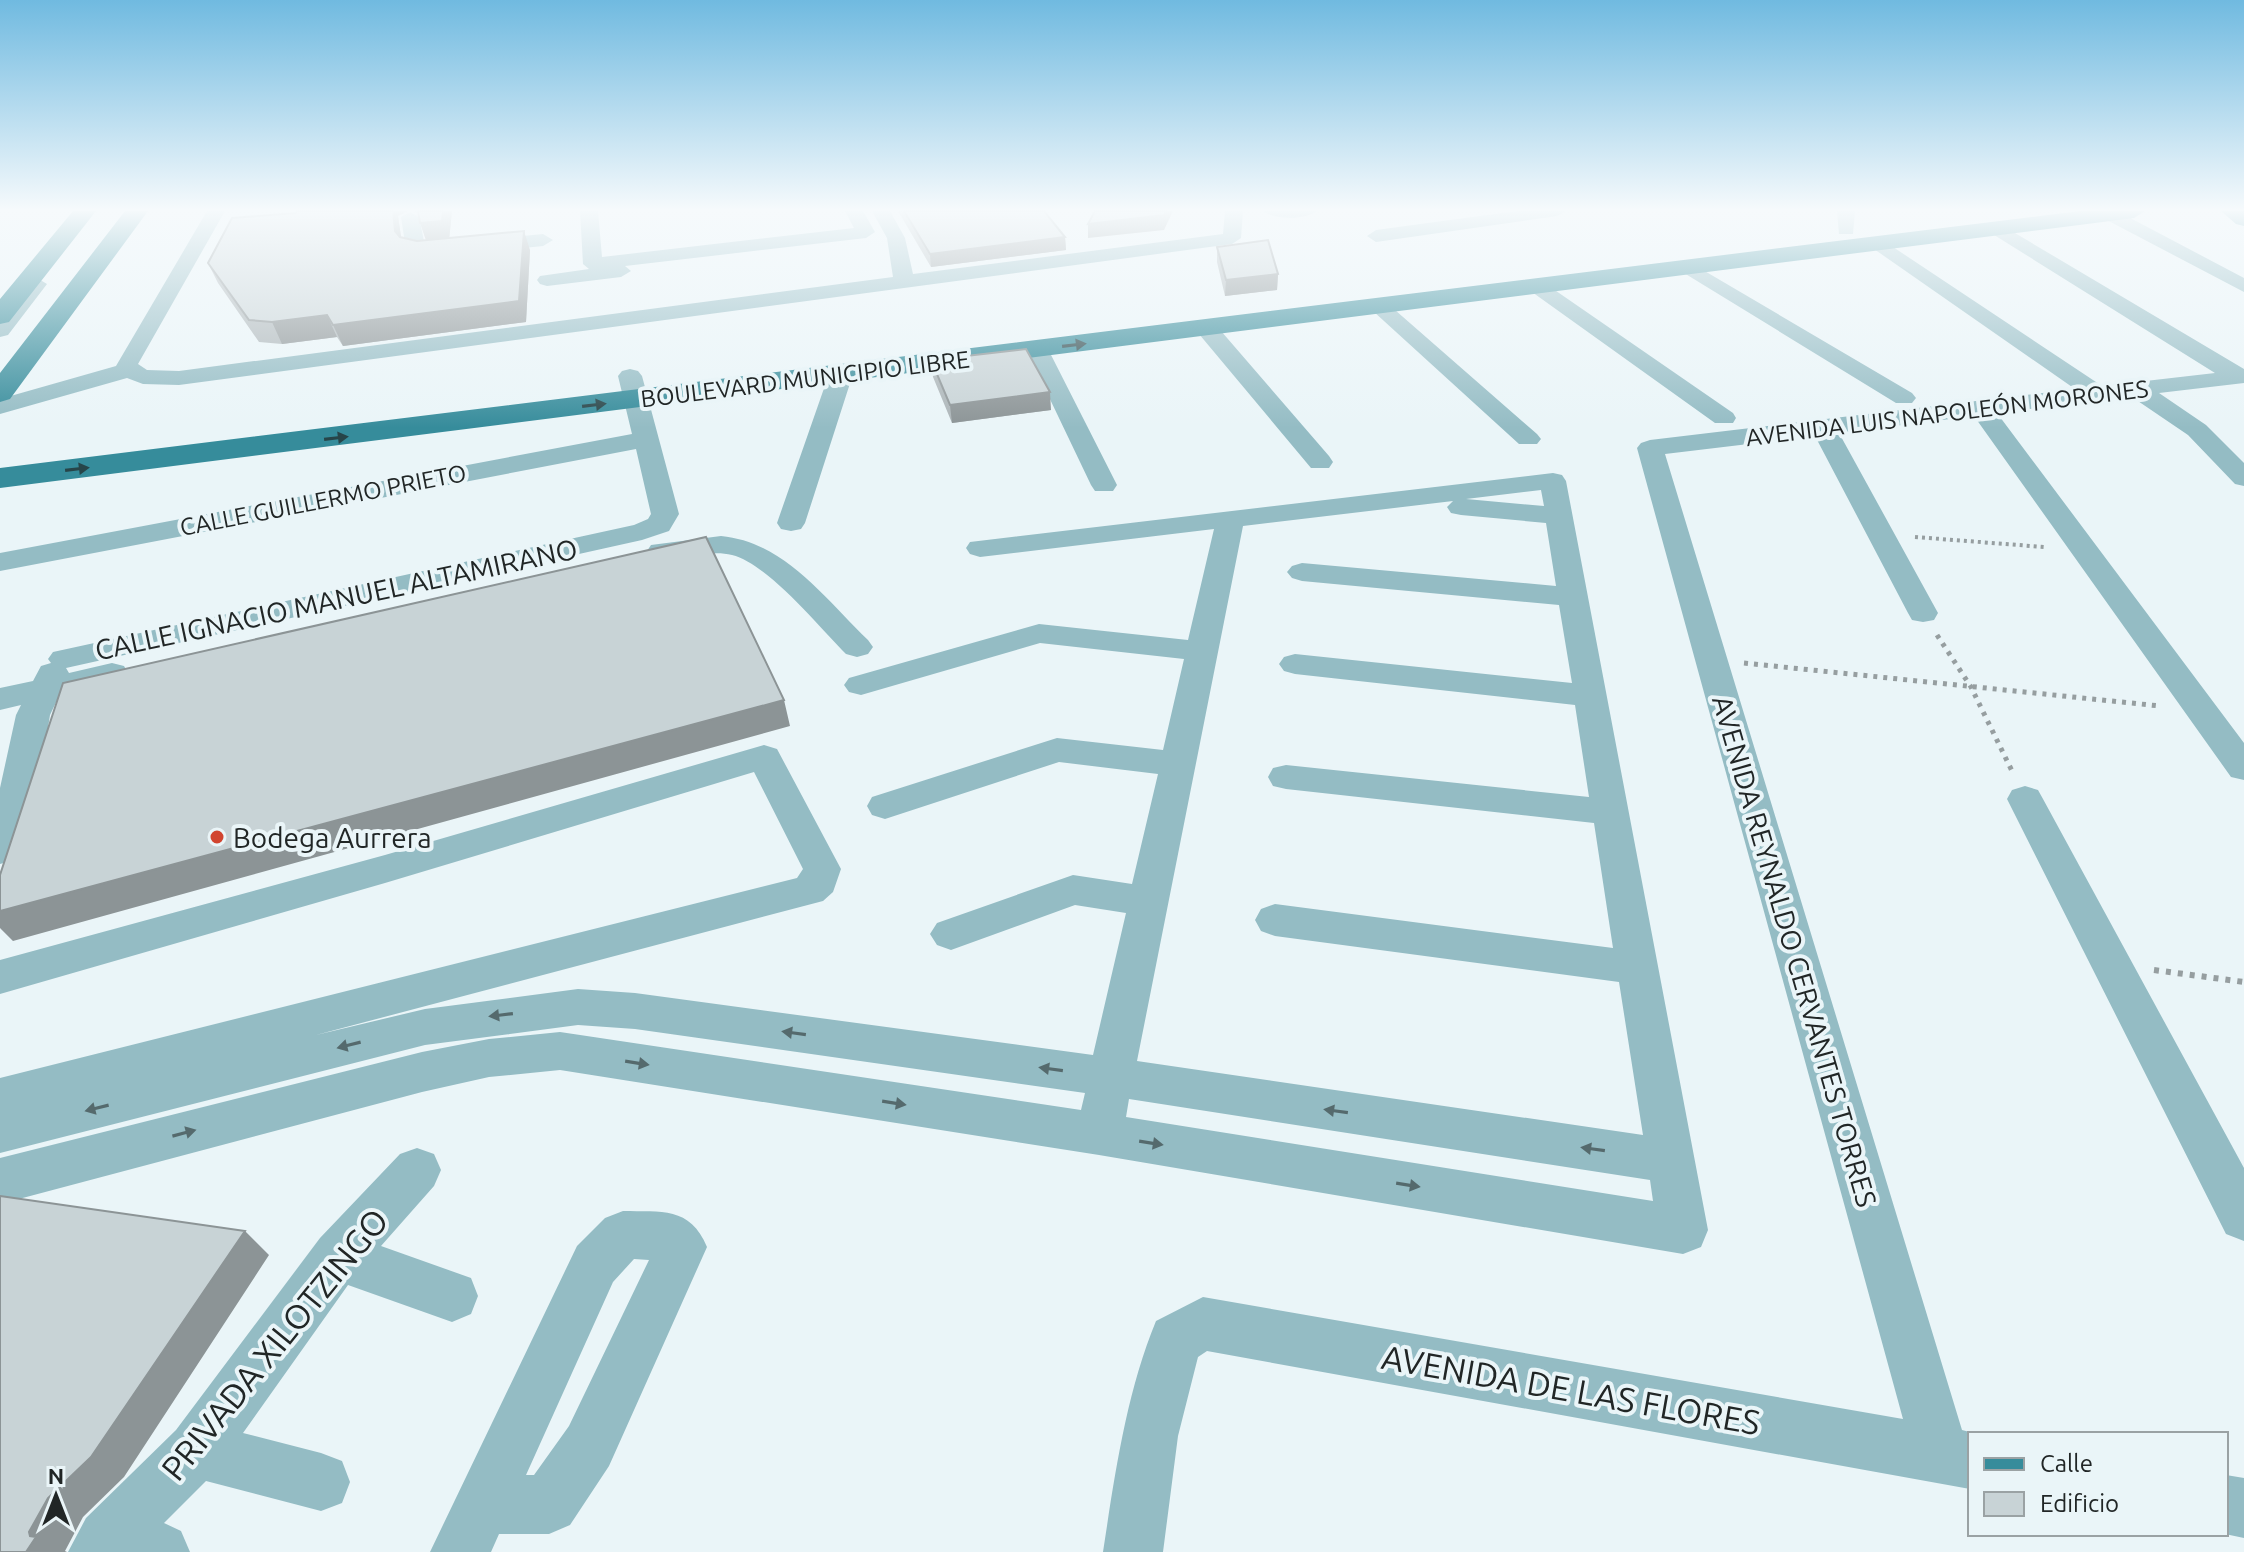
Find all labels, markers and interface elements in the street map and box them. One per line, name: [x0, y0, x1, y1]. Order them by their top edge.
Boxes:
one-way arrow: [1062, 338, 1087, 351]
street label: BOULEVARD MUNICIPIO LIBRE: [639, 345, 971, 413]
street label: AVENIDA LUIS NAPOLEÓN MORONES: [1744, 374, 2150, 451]
one-way arrow: [581, 399, 606, 412]
one-way arrow: [323, 431, 348, 444]
street label: CALLE GUILLERMO PRIETO: [178, 459, 468, 541]
one-way arrow: [65, 463, 90, 476]
street label: CALLE IGNACIO MANUEL ALTAMIRANO: [92, 533, 580, 665]
street label: AVENIDA REYNALDO CERVANTES TORRES: [1707, 692, 1883, 1210]
place label: Bodega Aurrera: [233, 822, 432, 853]
marker: Bodega Aurrera: [208, 828, 226, 846]
one-way arrow: [488, 1009, 513, 1022]
one-way arrow: [781, 1026, 806, 1039]
one-way arrow: [336, 1040, 361, 1052]
one-way arrow: [625, 1057, 650, 1070]
one-way arrow: [1038, 1062, 1063, 1075]
one-way arrow: [882, 1097, 907, 1109]
one-way arrow: [84, 1102, 109, 1114]
one-way arrow: [1323, 1104, 1348, 1117]
one-way arrow: [171, 1127, 196, 1139]
one-way arrow: [1139, 1137, 1164, 1149]
one-way arrow: [1580, 1142, 1605, 1155]
one-way arrow: [1396, 1179, 1421, 1191]
street label: PRIVADA XILOTZINGO: [153, 1201, 395, 1487]
street label: AVENIDA DE LAS FLORES: [1379, 1337, 1763, 1441]
legend: [1968, 1432, 2228, 1536]
text: Calle: [2040, 1450, 2093, 1477]
north arrow: [16, 1456, 96, 1536]
text: N: [48, 1463, 64, 1488]
text: Edificio: [2040, 1490, 2119, 1517]

